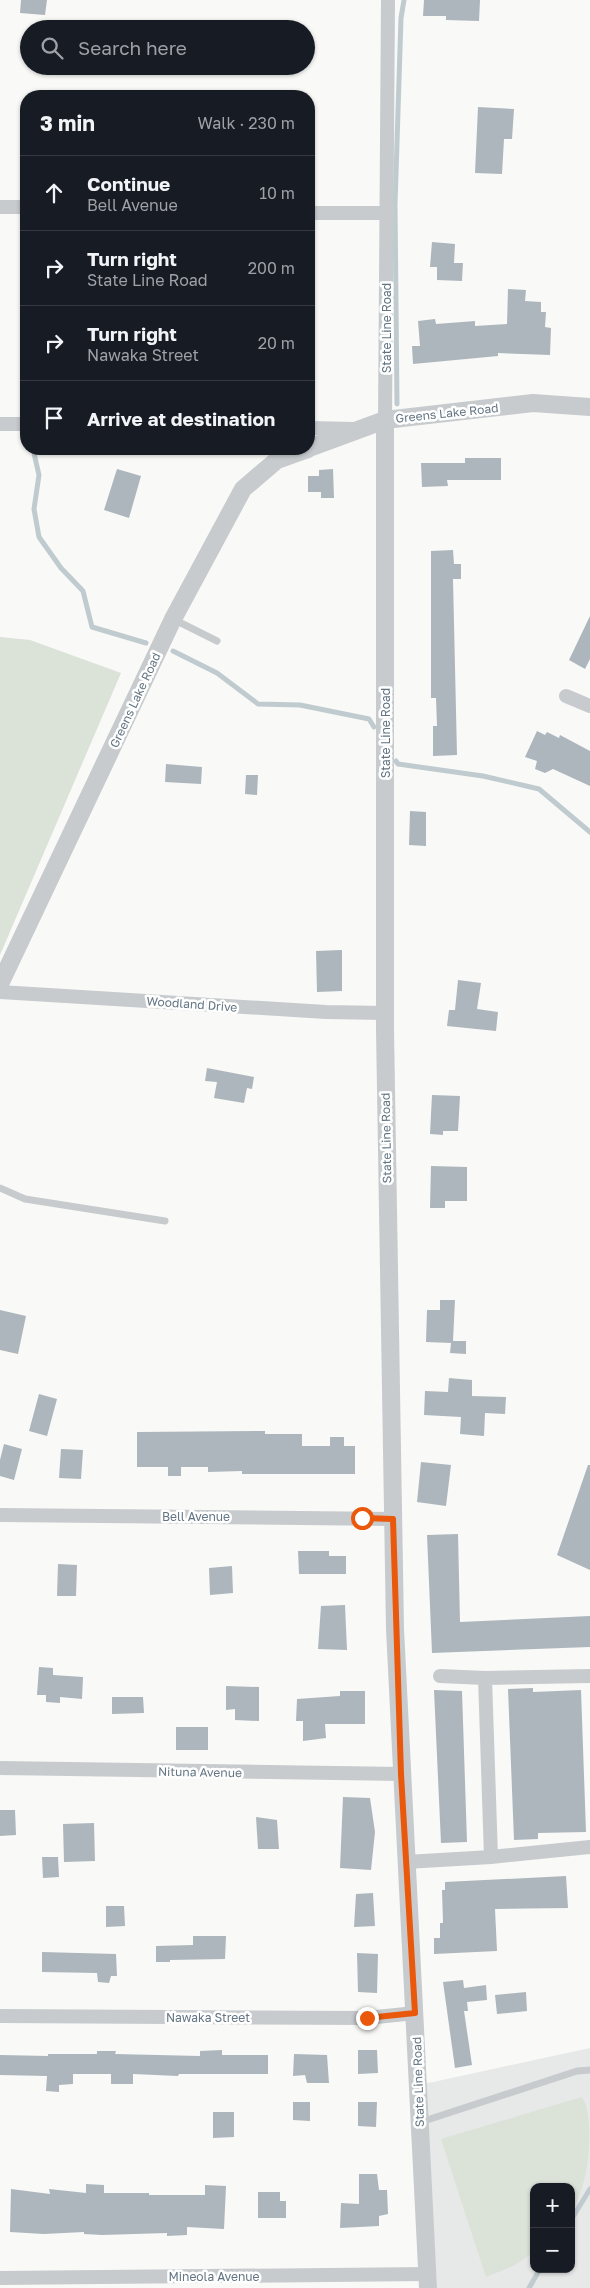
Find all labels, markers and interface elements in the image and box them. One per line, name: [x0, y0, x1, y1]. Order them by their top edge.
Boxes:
search box: [20, 20, 315, 75]
icon: search: [38, 34, 66, 62]
text: Search here: [78, 36, 187, 59]
text: 3 min: [40, 110, 95, 136]
text: Walk · 230 m: [198, 113, 295, 133]
text: Continue: [87, 172, 170, 195]
icon: ahead: [40, 179, 68, 207]
text: 10 m: [259, 183, 295, 203]
text: Bell Avenue: [87, 195, 178, 215]
text: Turn right: [87, 247, 177, 270]
icon: right: [40, 254, 68, 282]
text: 200 m: [248, 258, 295, 278]
text: State Line Road: [87, 270, 208, 290]
street label: State Line Road: [379, 283, 394, 373]
text: Turn right: [87, 322, 177, 345]
icon: right: [40, 329, 68, 357]
text: 20 m: [258, 333, 295, 353]
text: Nawaka Street: [87, 345, 199, 365]
street label: Greens Lake Road: [395, 400, 499, 426]
icon: arrive: [40, 404, 68, 432]
text: Arrive at destination: [87, 407, 275, 430]
street label: Greens Lake Road: [106, 650, 164, 750]
street label: State Line Road: [378, 688, 393, 778]
street label: Woodland Drive: [146, 993, 238, 1015]
street label: State Line Road: [378, 1093, 394, 1183]
route start: [351, 1507, 374, 1530]
street label: Bell Avenue: [162, 1509, 230, 1524]
street label: Nituna Avenue: [158, 1764, 242, 1780]
route end: [356, 2007, 379, 2030]
street label: Nawaka Street: [166, 2010, 250, 2025]
street label: State Line Road: [409, 2037, 427, 2127]
map controls: [530, 2183, 575, 2273]
button: +: [530, 2183, 575, 2228]
button: −: [530, 2228, 575, 2273]
street label: Mineola Avenue: [168, 2269, 260, 2284]

